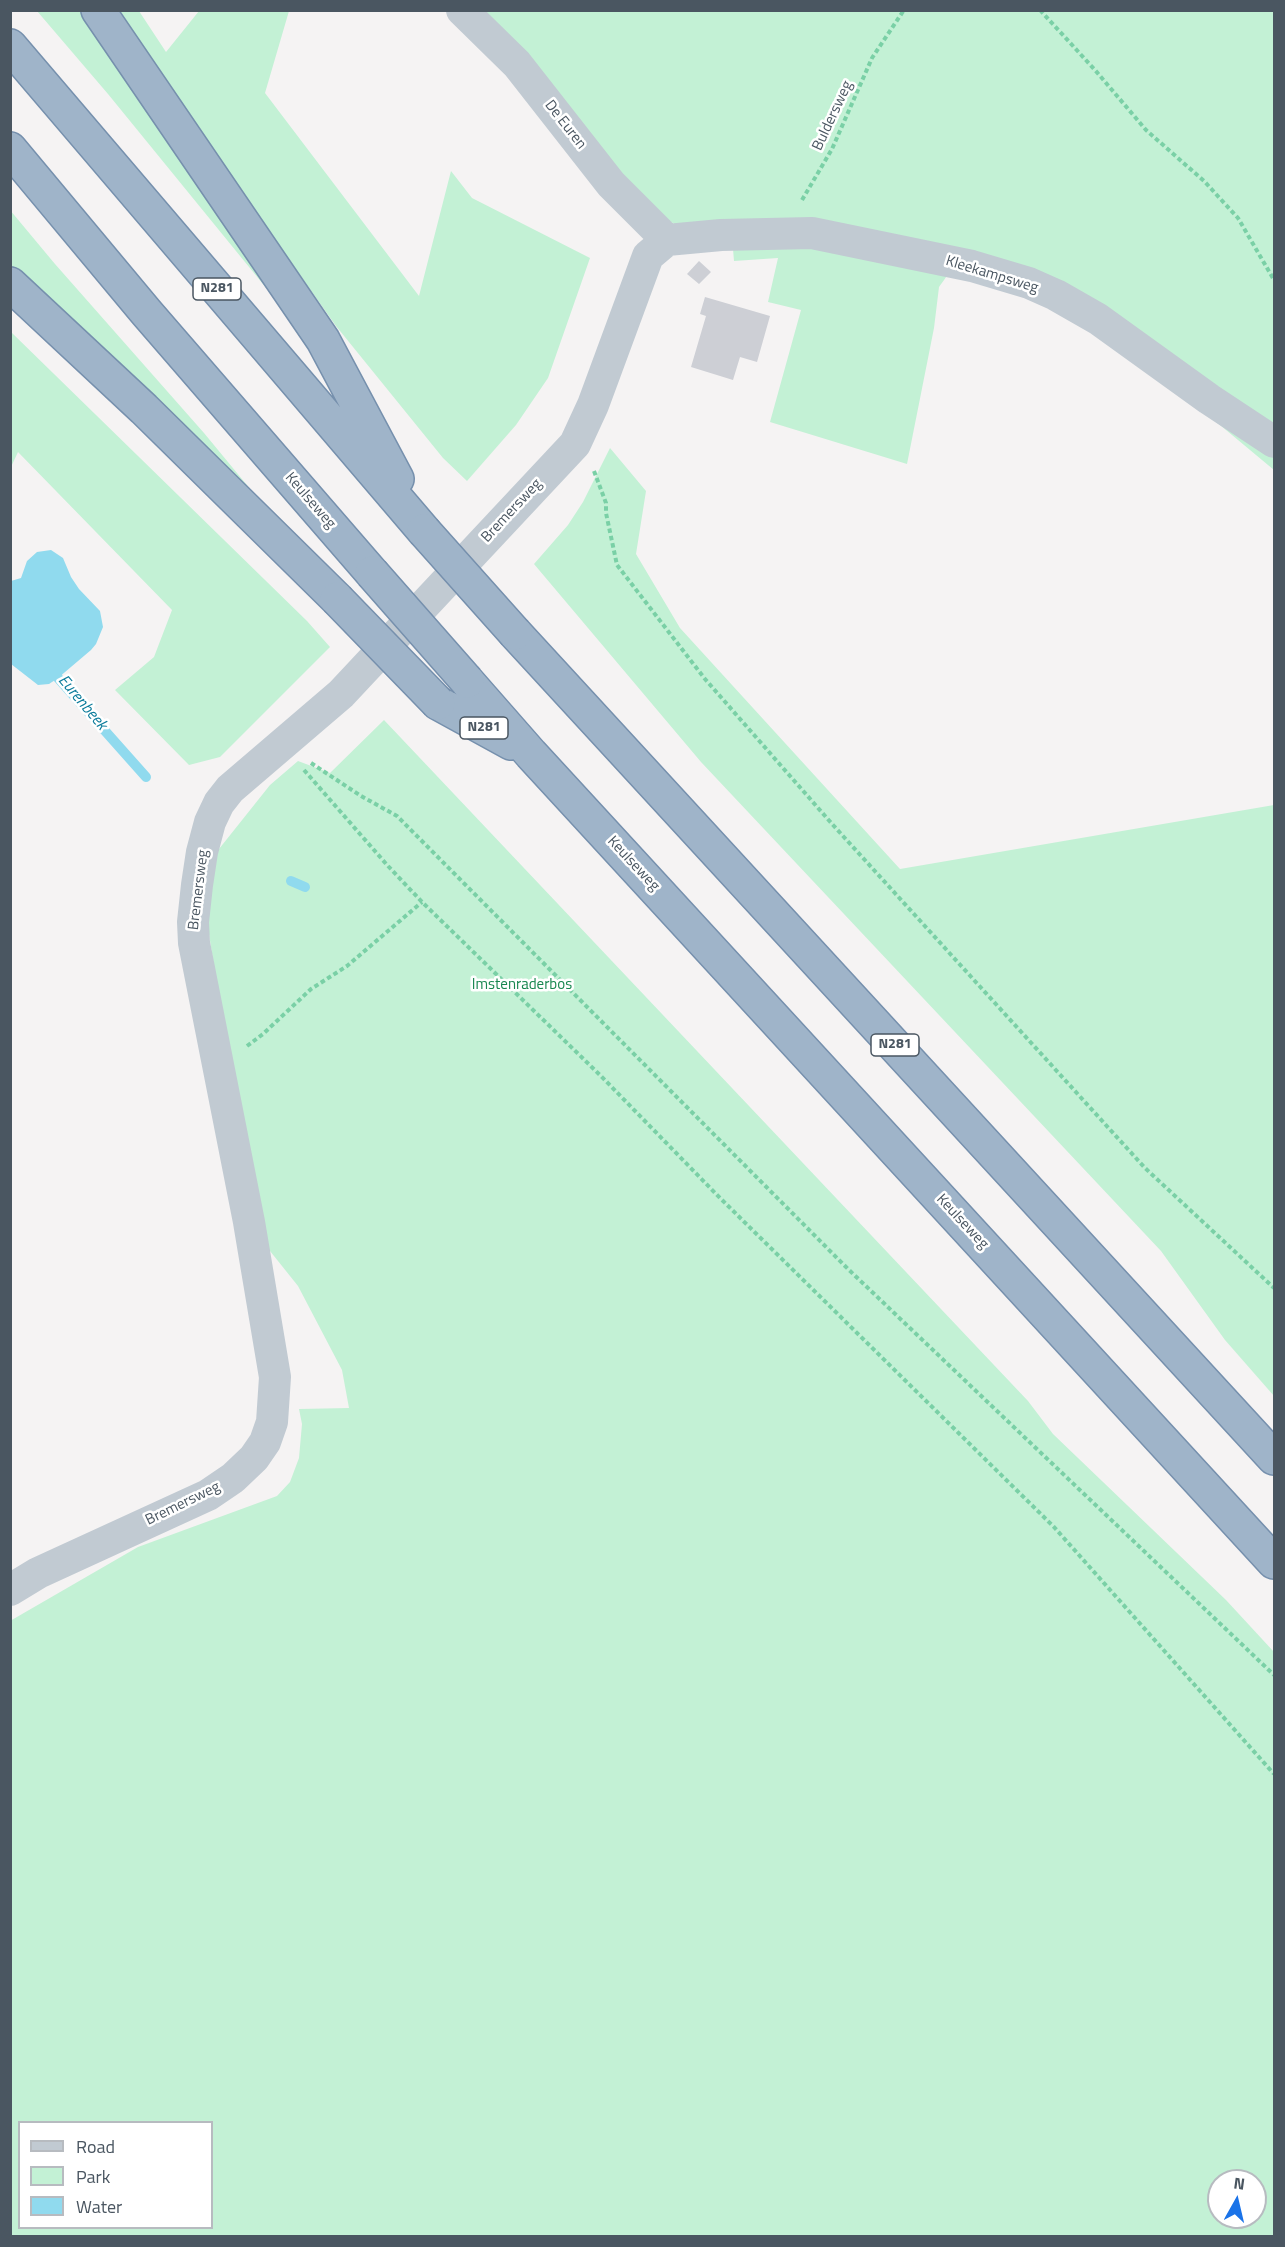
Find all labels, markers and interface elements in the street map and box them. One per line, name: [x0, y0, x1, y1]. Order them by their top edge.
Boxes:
street label: Buldersweg: [809, 78, 857, 154]
street label: De Euren: [540, 97, 590, 153]
street label: Kleekampsweg: [944, 252, 1040, 298]
road number: N281: [193, 278, 241, 300]
street label: Keulseweg: [281, 469, 339, 533]
street label: Bremersweg: [478, 475, 546, 547]
water label: Eurenbeek: [53, 672, 111, 734]
road number: N281: [460, 717, 508, 739]
street label: Keulseweg: [603, 833, 663, 895]
street label: Bremersweg: [185, 849, 213, 931]
park label: Imstenraderbos: [472, 976, 572, 994]
road number: N281: [871, 1034, 919, 1056]
street label: Keulseweg: [932, 1191, 992, 1253]
street label: Bremersweg: [143, 1478, 223, 1530]
legend: [18, 2121, 213, 2229]
text: Road: [76, 2133, 115, 2160]
text: Park: [76, 2163, 110, 2190]
north arrow: [1207, 2169, 1267, 2229]
text: N: [1232, 2171, 1246, 2196]
text: Water: [76, 2193, 122, 2220]

